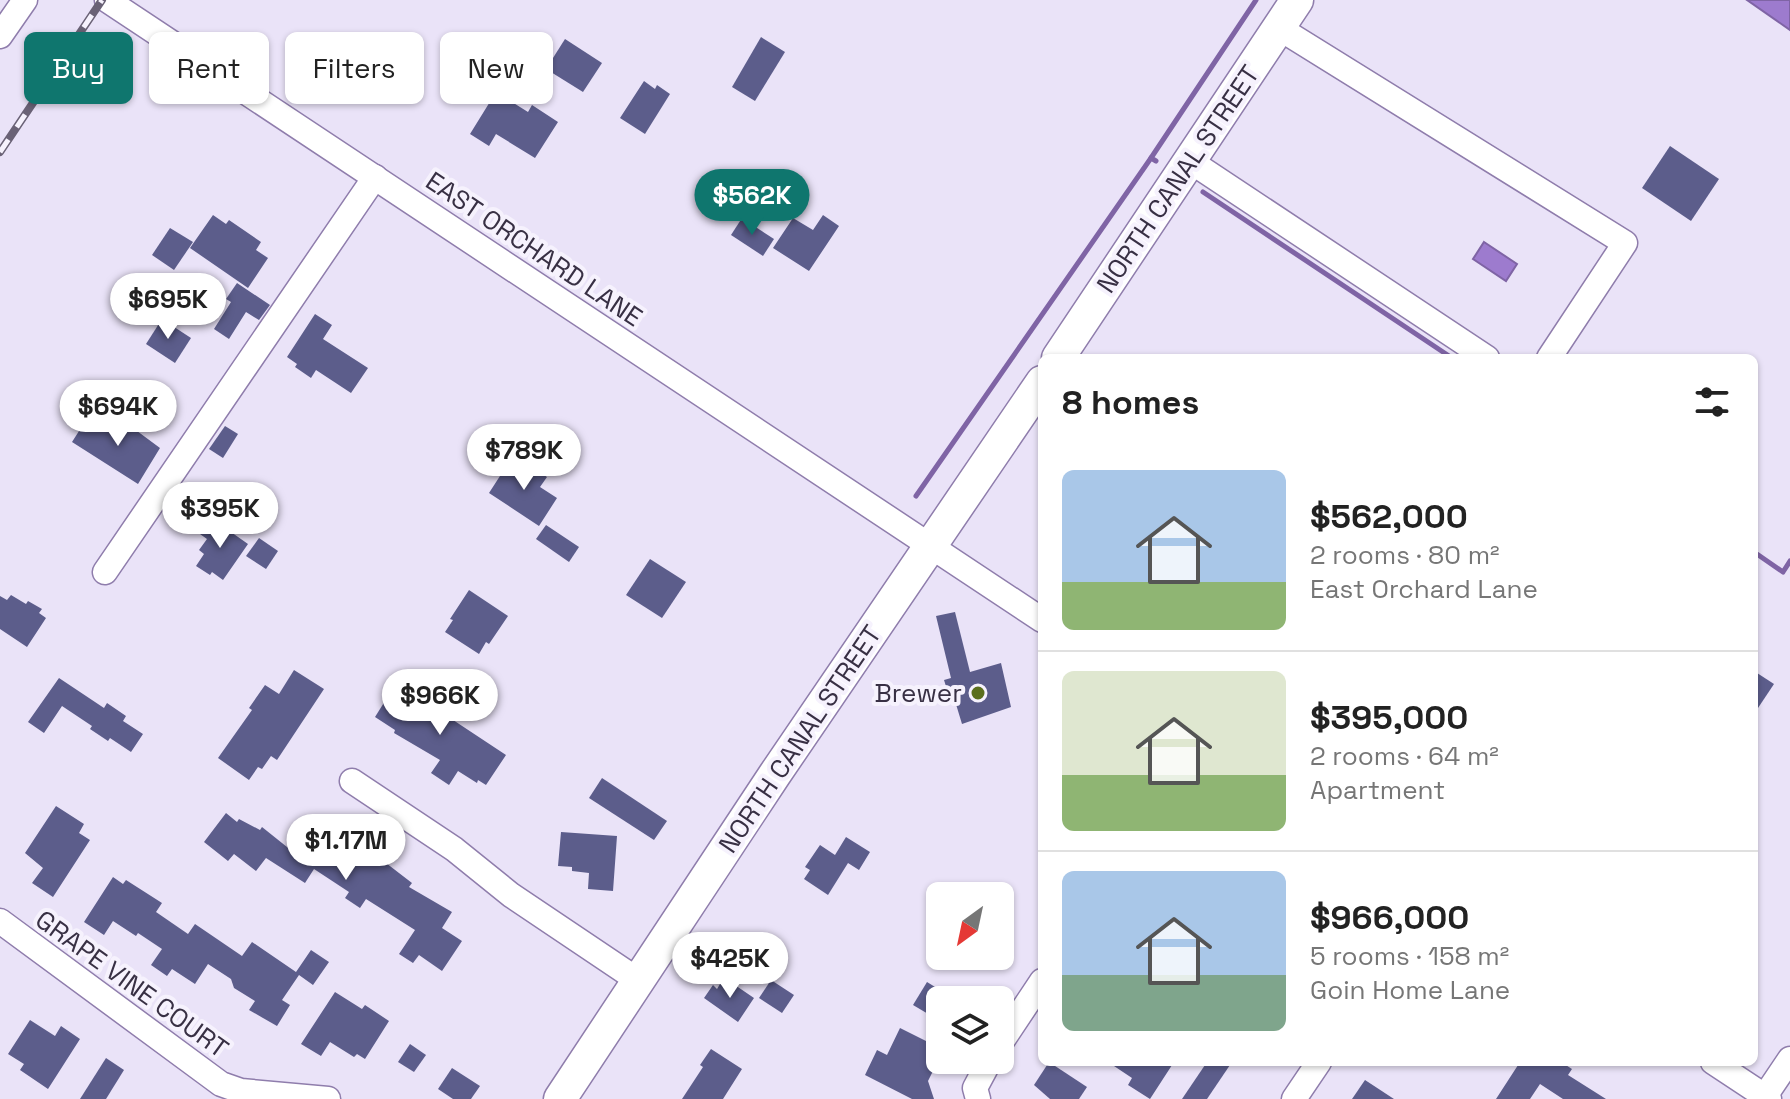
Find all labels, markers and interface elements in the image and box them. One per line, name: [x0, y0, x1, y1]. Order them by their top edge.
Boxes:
chip: Buy: [24, 32, 133, 104]
chip: Rent: [149, 32, 269, 104]
chip: Filters: [285, 32, 424, 104]
chip: New: [440, 32, 553, 104]
street label: NORTH CANAL STREET: [1089, 58, 1267, 300]
street label: EAST ORCHARD LANE: [419, 164, 649, 334]
pin: $562K: [696, 169, 808, 237]
text: $562K: [712, 178, 792, 212]
pin: $695K: [112, 273, 224, 341]
text: $695K: [128, 282, 208, 316]
pin: $694K: [62, 380, 174, 448]
icon: filters: [1690, 380, 1734, 424]
text: 8 homes: [1062, 381, 1199, 424]
text: $694K: [78, 389, 158, 423]
pin: $789K: [468, 424, 580, 492]
text: $789K: [485, 433, 563, 467]
pin: $395K: [164, 482, 276, 550]
text: $395K: [180, 491, 260, 525]
text: $562,000: [1310, 495, 1468, 538]
icon: home: [1126, 502, 1222, 598]
text: 2 rooms · 80 m²: [1310, 538, 1500, 572]
text: East Orchard Lane: [1310, 572, 1538, 606]
street label: NORTH CANAL STREET: [711, 618, 889, 860]
pin: $966K: [384, 669, 496, 737]
place label: Brewer: [875, 676, 962, 710]
text: $966K: [400, 678, 480, 712]
marker: Brewer: [969, 684, 987, 702]
text: $395,000: [1310, 696, 1468, 739]
icon: home: [1126, 703, 1222, 799]
text: 2 rooms · 64 m²: [1310, 739, 1499, 773]
text: Apartment: [1310, 773, 1445, 807]
pin: $1.17M: [281, 814, 411, 882]
text: $1.17M: [305, 823, 388, 857]
north arrow: [926, 882, 1014, 970]
map controls: [926, 882, 1014, 1074]
text: $966,000: [1310, 896, 1469, 939]
street label: GRAPE VINE COURT: [29, 903, 235, 1065]
icon: home: [1126, 903, 1222, 999]
pin: $425K: [674, 932, 786, 1000]
text: 5 rooms · 158 m²: [1310, 939, 1509, 973]
text: $425K: [690, 941, 770, 975]
text: Goin Home Lane: [1310, 973, 1510, 1007]
button: layers: [926, 986, 1014, 1074]

